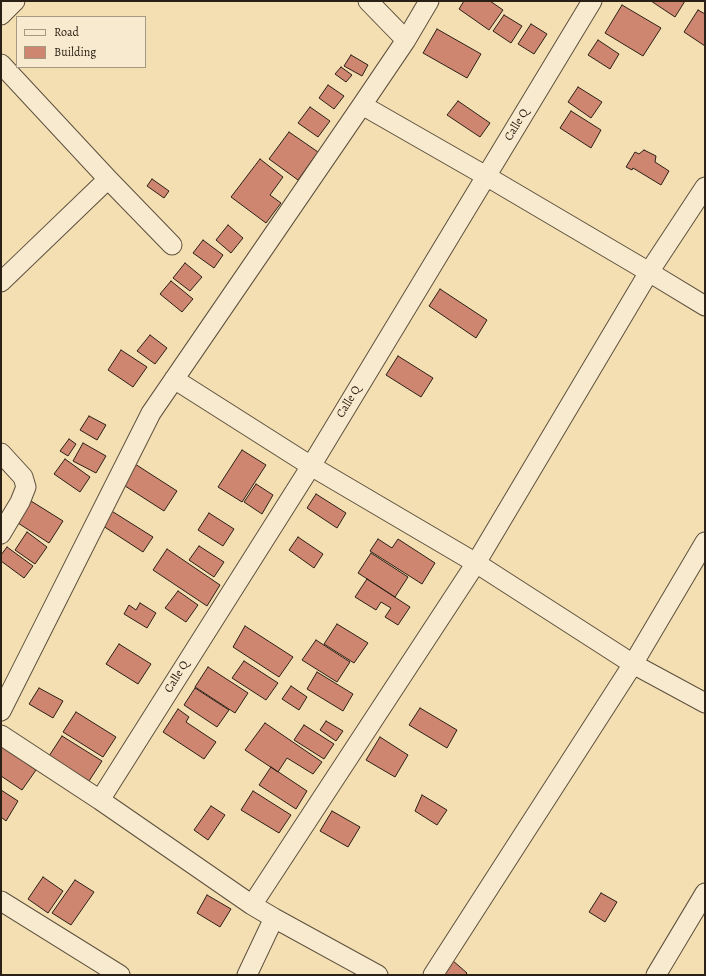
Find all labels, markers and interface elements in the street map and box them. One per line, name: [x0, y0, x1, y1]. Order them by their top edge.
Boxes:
legend: [16, 16, 146, 68]
text: Road: [54, 24, 79, 40]
text: Building: [54, 44, 96, 60]
street label: Calle Q: [502, 106, 532, 144]
street label: Calle Q: [334, 383, 364, 421]
street label: Calle Q: [162, 658, 192, 696]

